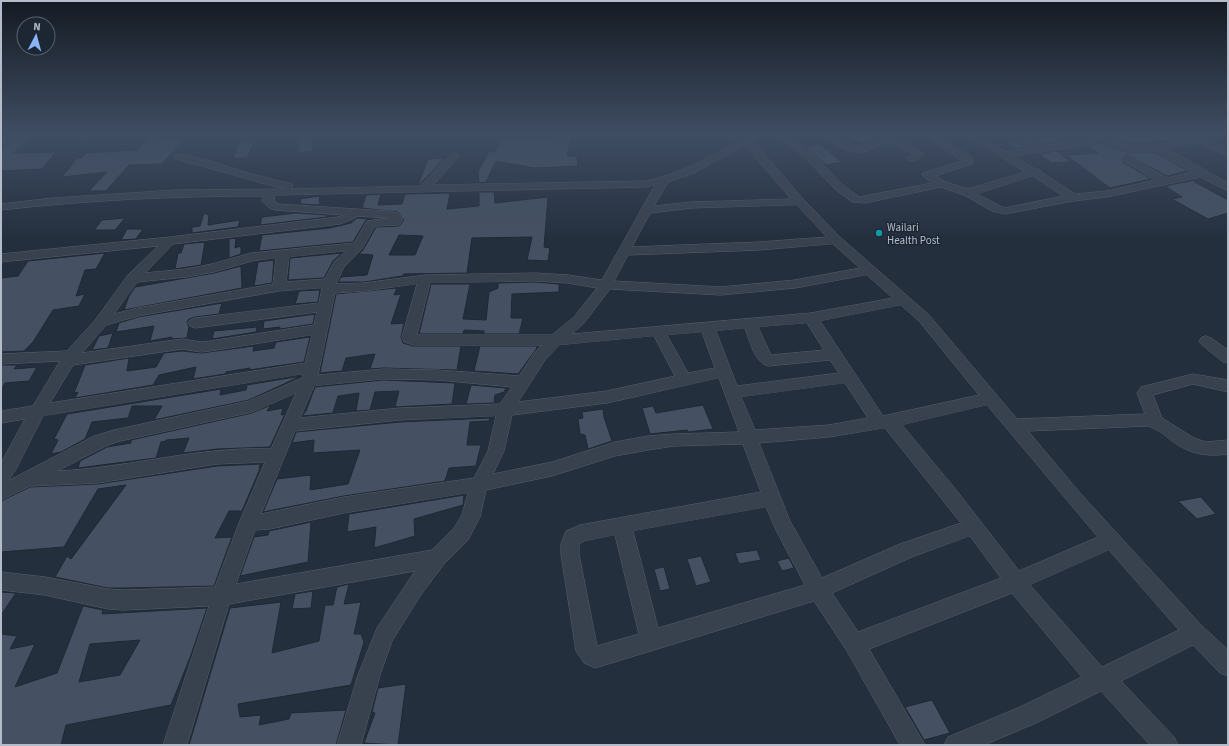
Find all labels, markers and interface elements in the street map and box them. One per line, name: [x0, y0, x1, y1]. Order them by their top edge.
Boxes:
north arrow: [16, 16, 56, 56]
text: N: [33, 19, 41, 34]
place label: Wailari Health Post: [887, 220, 940, 248]
marker: Wailari Health Post: [874, 228, 884, 238]

